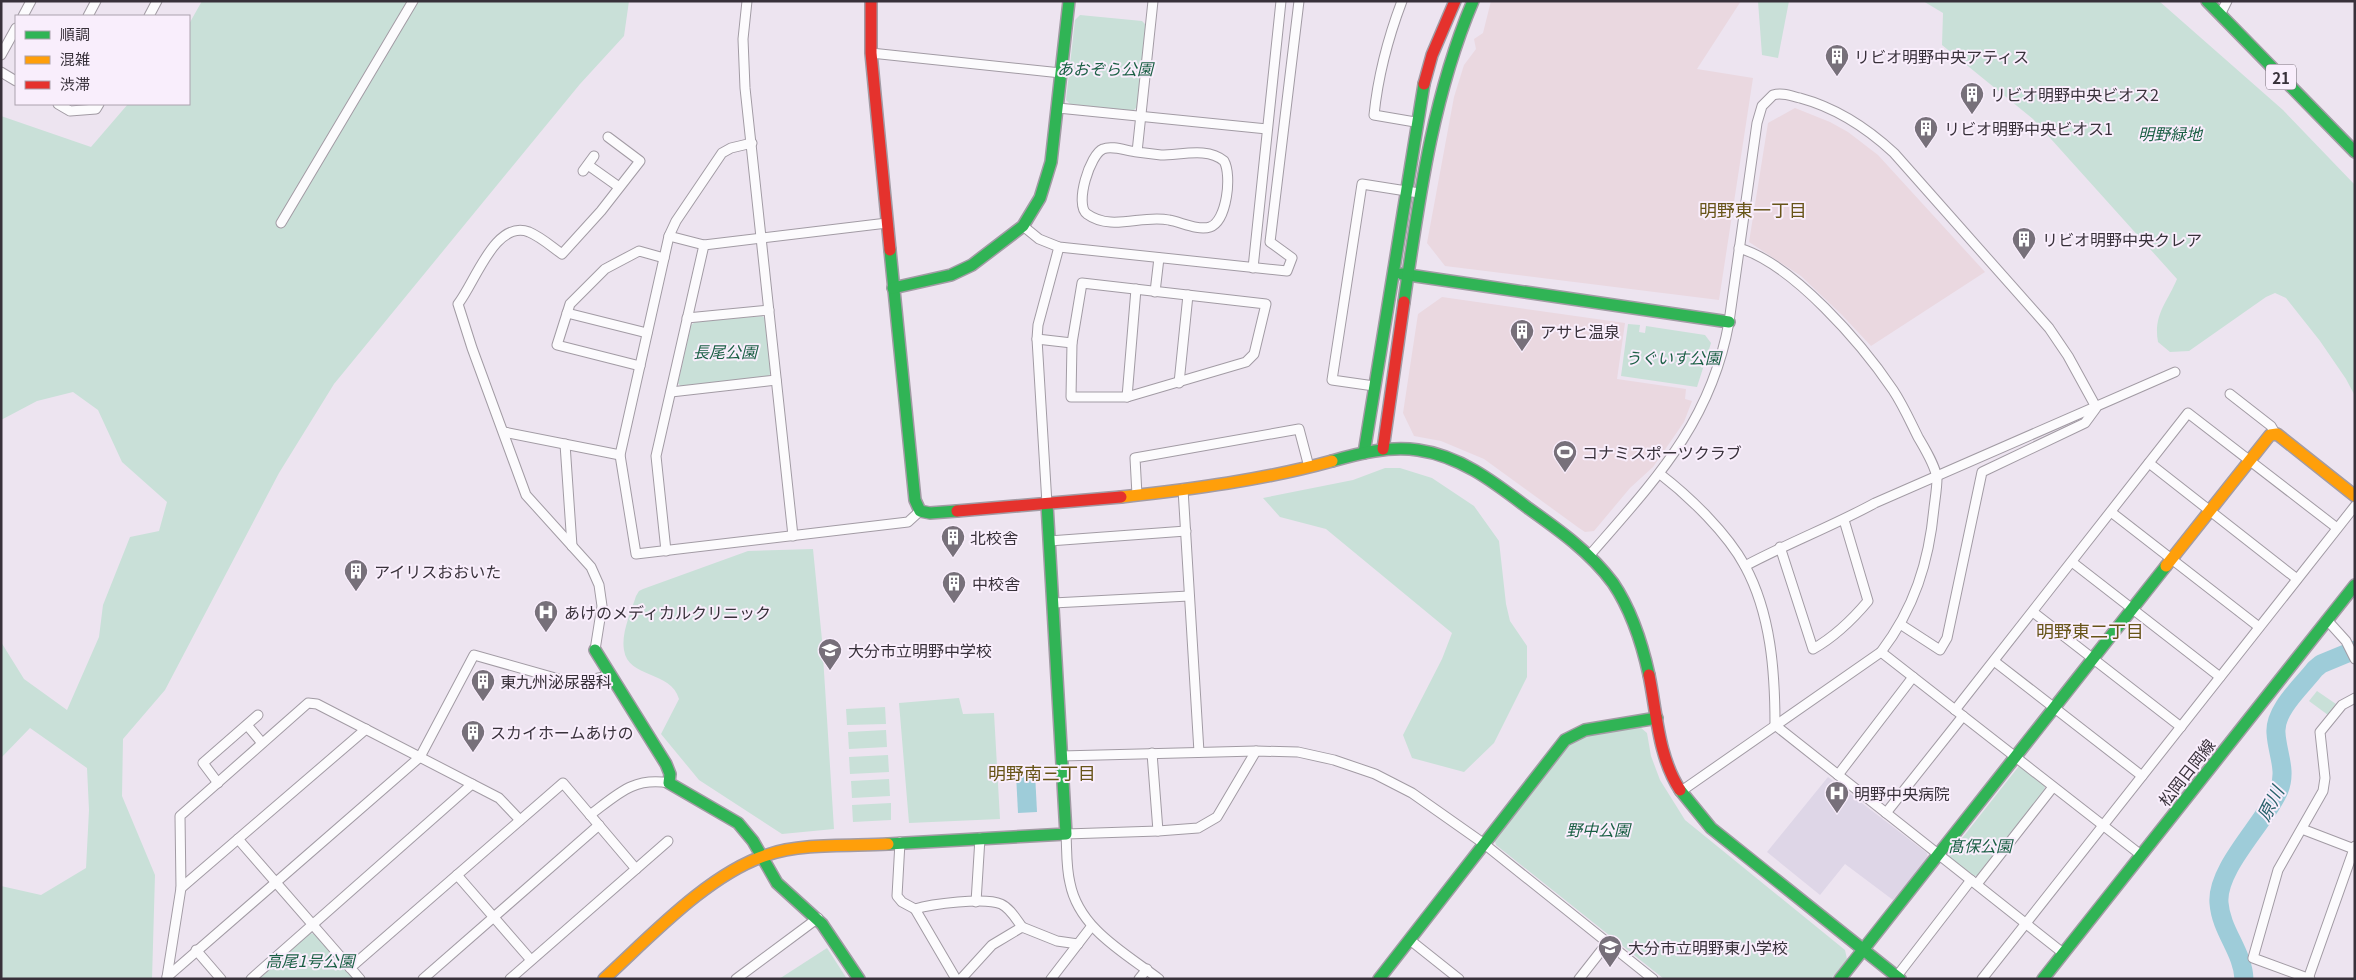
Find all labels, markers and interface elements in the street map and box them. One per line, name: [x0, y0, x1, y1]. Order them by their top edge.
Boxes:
legend: [15, 15, 190, 105]
text: 順調: [60, 23, 90, 44]
building icon: リビオ明野中央アティス: [1824, 43, 1850, 77]
place label: リビオ明野中央アティス: [1854, 44, 2029, 68]
text: 混雑: [60, 48, 90, 69]
park label: あおぞら公園: [1057, 56, 1155, 80]
road number: 21: [2266, 64, 2296, 90]
text: 渋滞: [60, 73, 90, 94]
building icon: リビオ明野中央ビオス2: [1959, 81, 1985, 115]
place label: リビオ明野中央ビオス2: [1990, 82, 2159, 106]
building icon: リビオ明野中央ビオス1: [1913, 115, 1939, 149]
place label: リビオ明野中央ビオス1: [1944, 116, 2113, 140]
park label: 明野緑地: [2138, 121, 2204, 145]
district label: 明野東一丁目: [1699, 196, 1807, 222]
building icon: リビオ明野中央クレア: [2011, 226, 2037, 260]
place label: リビオ明野中央クレア: [2042, 227, 2202, 251]
building icon: アサヒ温泉: [1509, 318, 1535, 352]
place label: アサヒ温泉: [1540, 319, 1620, 343]
park label: 長尾公園: [693, 339, 759, 363]
park label: うぐいす公園: [1625, 345, 1723, 369]
sports icon: コナミスポーツクラブ: [1552, 439, 1578, 473]
place label: コナミスポーツクラブ: [1582, 440, 1742, 464]
building icon: 北校舎: [940, 524, 966, 558]
place label: 北校舎: [970, 525, 1018, 549]
building icon: アイリスおおいた: [343, 558, 369, 592]
place label: アイリスおおいた: [374, 559, 501, 583]
building icon: 中校舎: [941, 570, 967, 604]
place label: 中校舎: [972, 571, 1020, 595]
hospital icon: あけのメディカルクリニック: [533, 599, 559, 633]
place label: あけのメディカルクリニック: [564, 600, 771, 624]
district label: 明野東二丁目: [2036, 617, 2144, 643]
school or university icon: 大分市立明野中学校: [817, 637, 843, 671]
place label: 大分市立明野中学校: [848, 638, 992, 662]
building icon: 東九州泌尿器科: [470, 668, 496, 702]
place label: 東九州泌尿器科: [500, 669, 612, 693]
building icon: スカイホームあけの: [460, 719, 486, 753]
place label: スカイホームあけの: [490, 720, 634, 744]
street label: 松岡日岡線: [2152, 733, 2220, 811]
district label: 明野南三丁目: [988, 759, 1096, 785]
water label: 原川: [2249, 779, 2290, 825]
hospital icon: 明野中央病院: [1824, 780, 1850, 814]
place label: 明野中央病院: [1854, 781, 1950, 805]
park label: 野中公園: [1566, 817, 1632, 841]
park label: 髙保公園: [1948, 833, 2014, 857]
school or university icon: 大分市立明野東小学校: [1597, 934, 1623, 968]
place label: 大分市立明野東小学校: [1628, 935, 1788, 959]
park label: 高尾1号公園: [266, 948, 356, 972]

